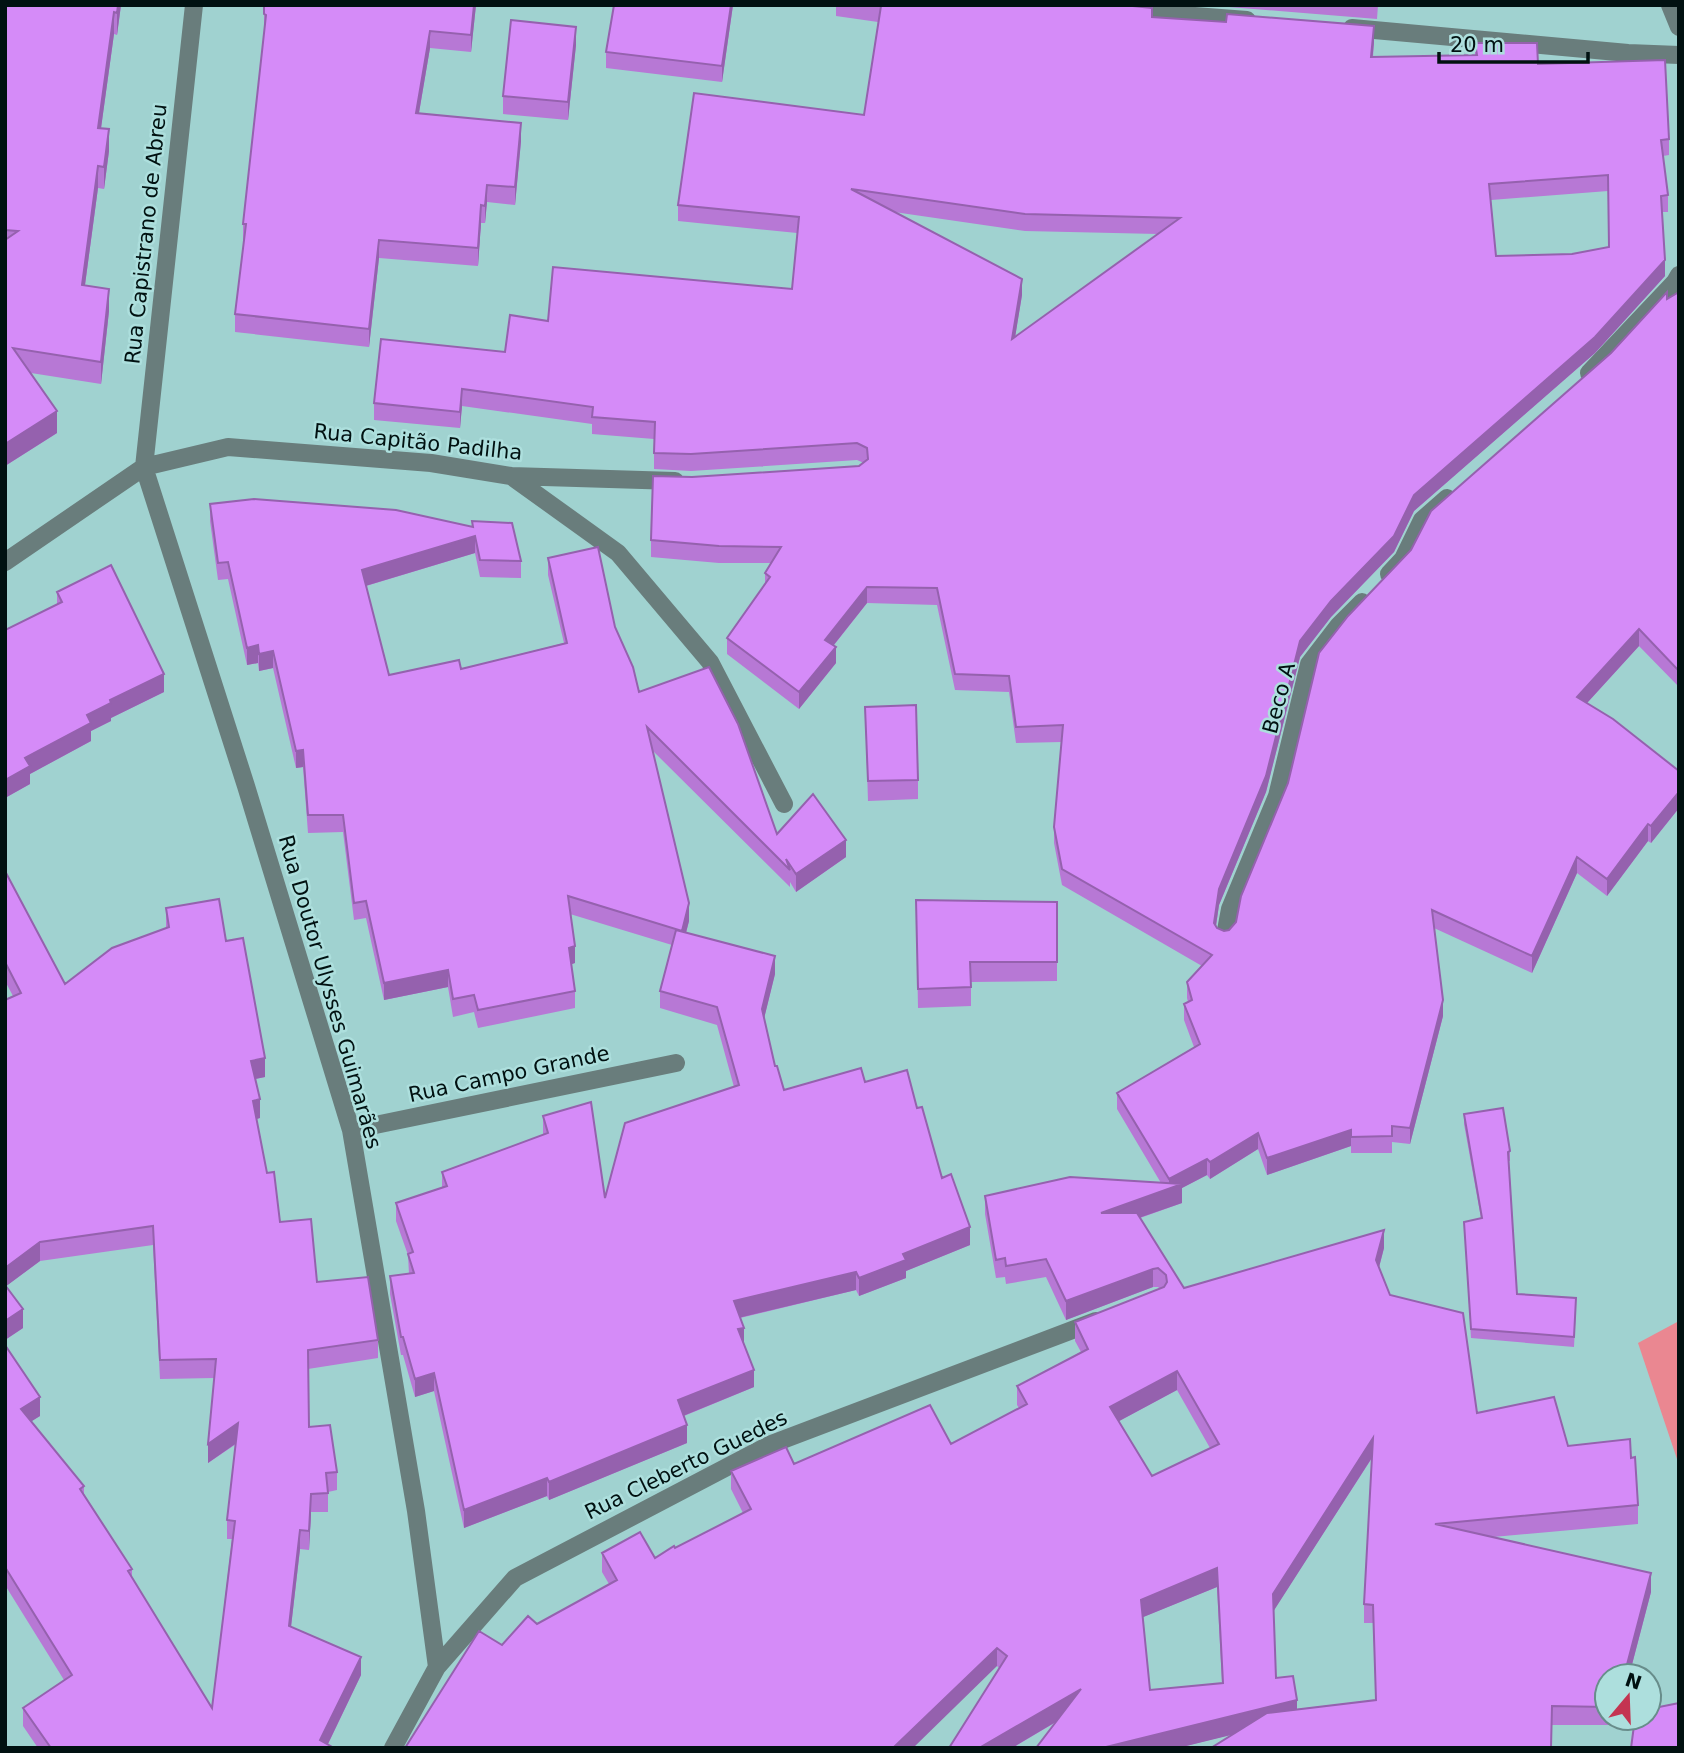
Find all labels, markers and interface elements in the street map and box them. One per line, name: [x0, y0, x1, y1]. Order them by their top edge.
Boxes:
scale bar: [1439, 21, 1588, 65]
text: 20 m: [1450, 33, 1504, 57]
street label: Rua Capistrano de Abreu: [120, 103, 172, 365]
street label: Rua Capitão Padilha: [313, 419, 523, 465]
street label: Beco A: [1258, 659, 1300, 736]
street label: Rua Doutor Ulysses Guimarães: [274, 832, 386, 1152]
street label: Rua Campo Grande: [406, 1041, 612, 1107]
street label: Rua Cleberto Guedes: [581, 1405, 791, 1525]
north arrow: [1593, 1662, 1663, 1732]
text: N: [1622, 1668, 1645, 1694]

